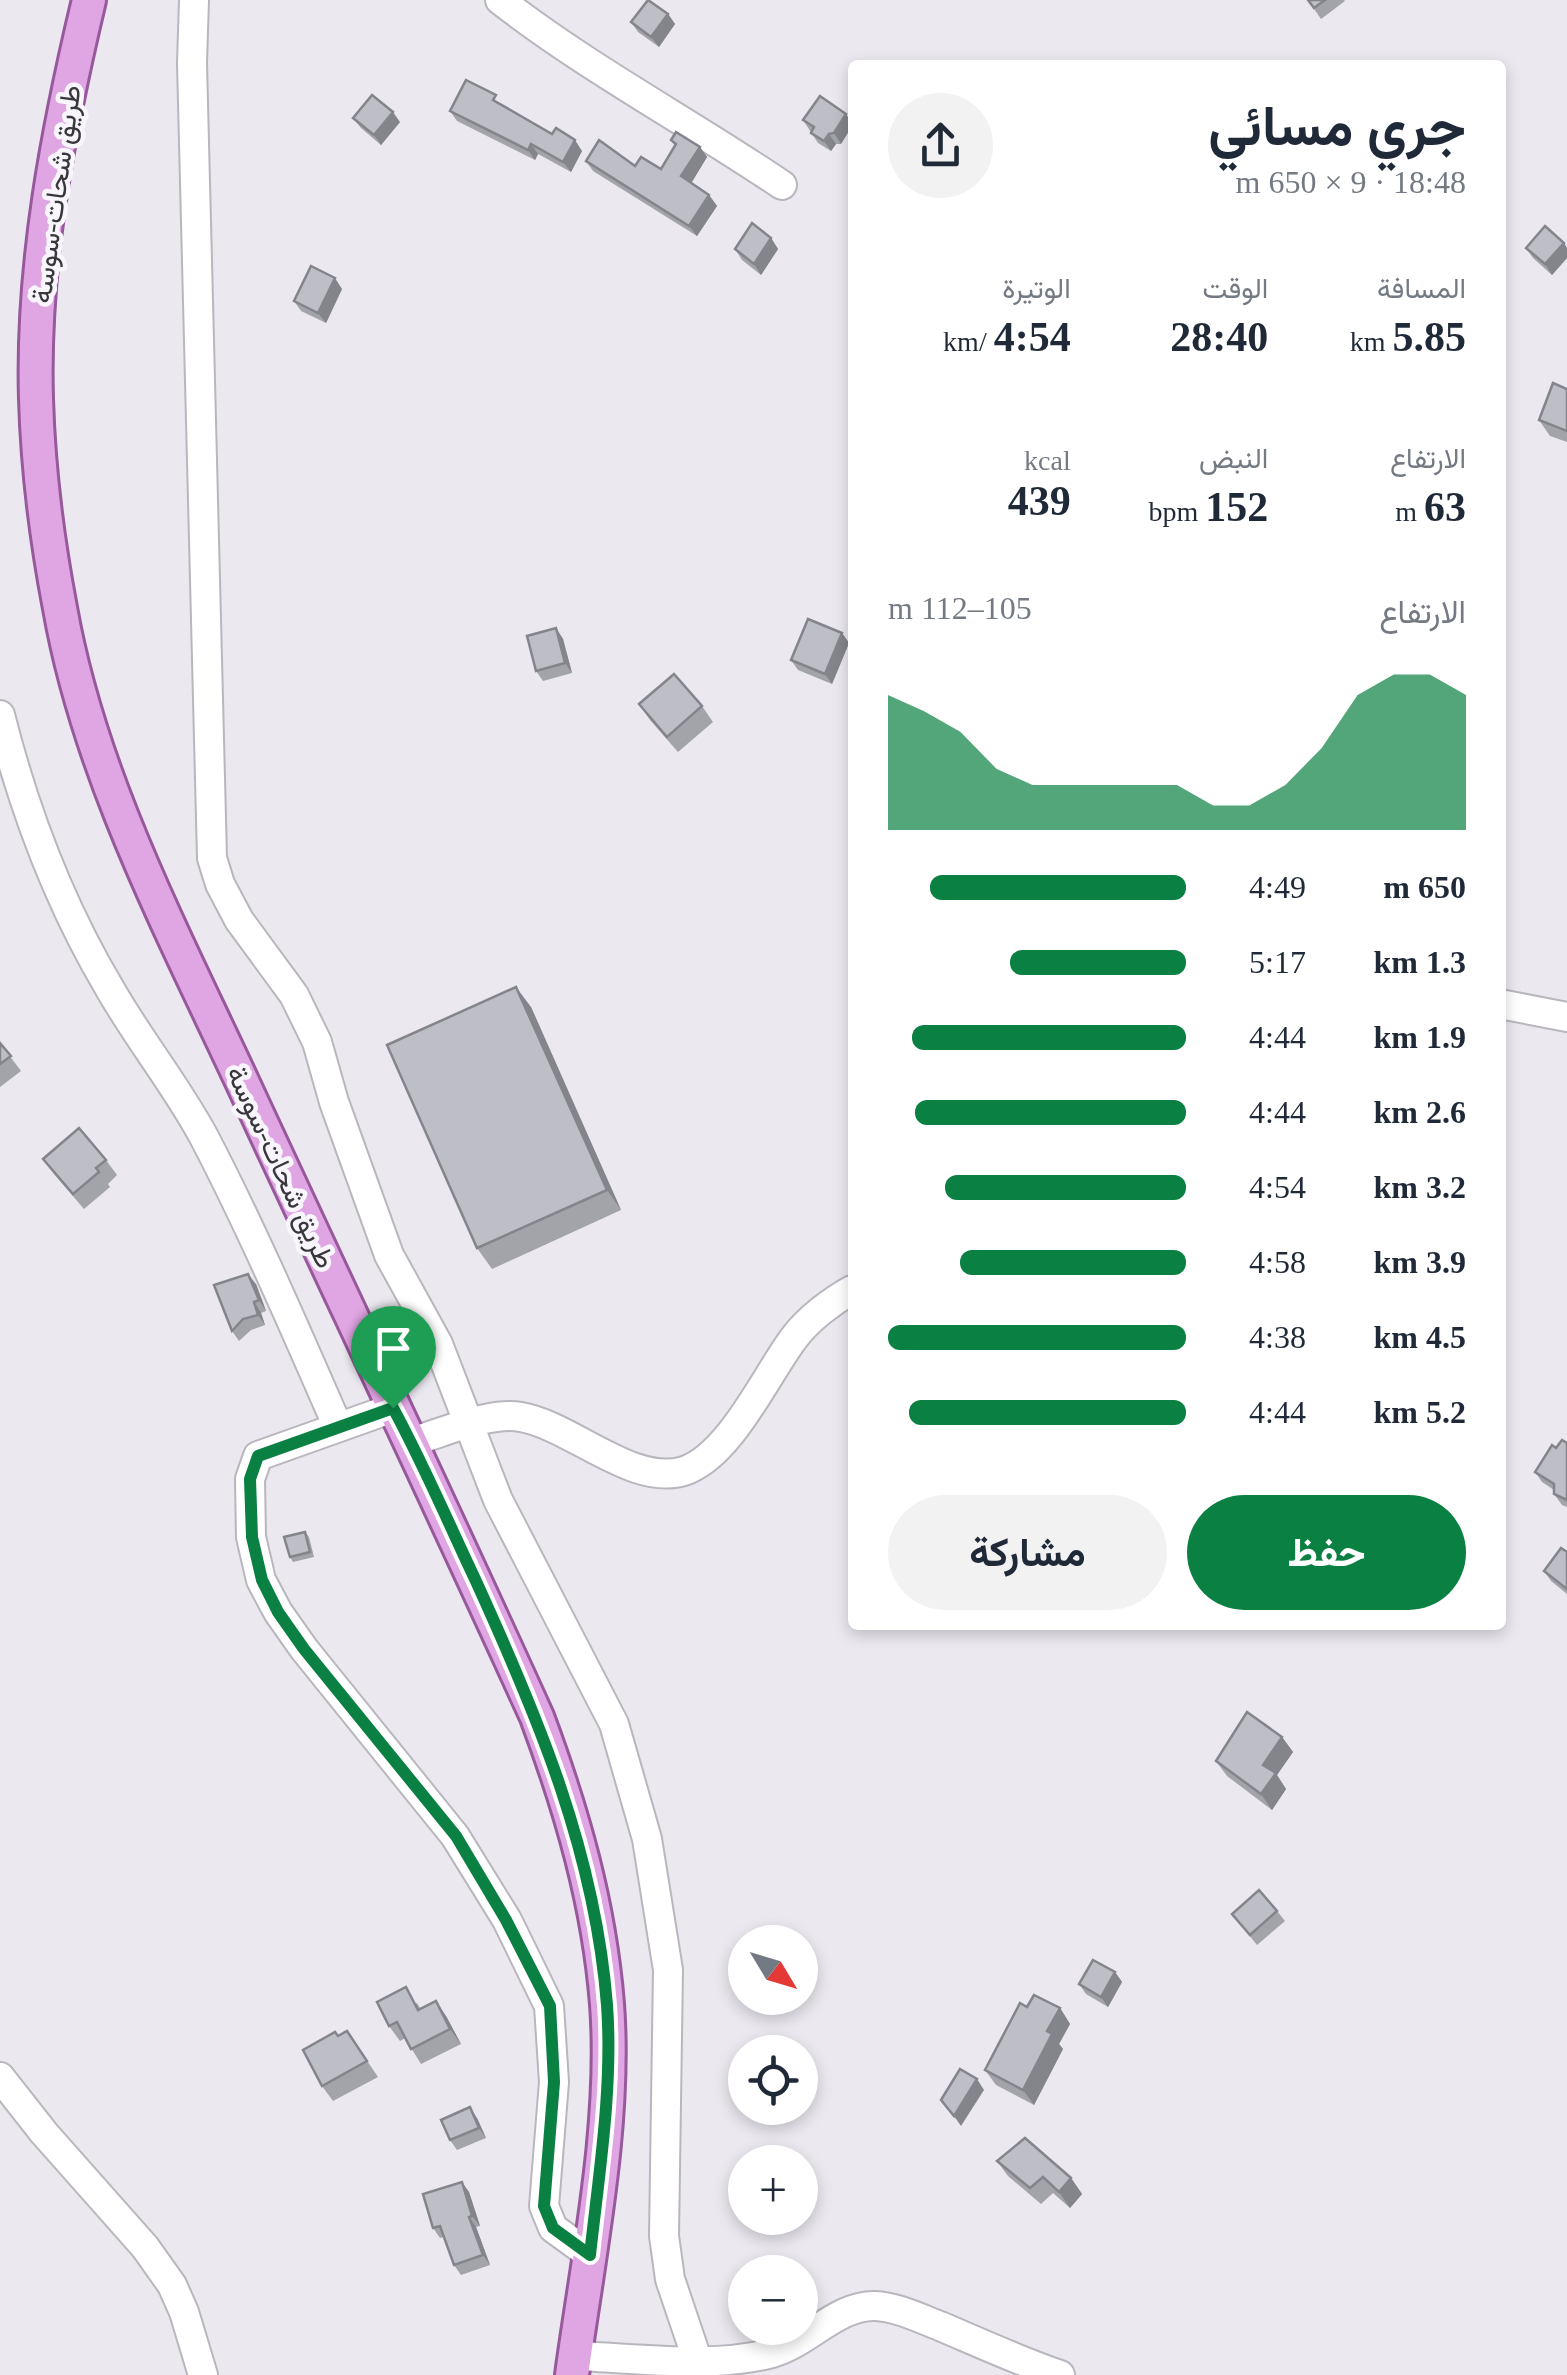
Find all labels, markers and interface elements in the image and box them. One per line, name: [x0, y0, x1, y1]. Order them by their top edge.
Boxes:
street label: طريق شحات-سوسة: [25, 83, 89, 305]
button: share: [888, 93, 993, 198]
text: جري مسائي: [1208, 96, 1466, 157]
text: 18:48 · 9 × 650 m: [1236, 164, 1466, 200]
text: الوتيرة: [1002, 273, 1071, 304]
text: الوقت: [1203, 273, 1268, 304]
text: المسافة: [1377, 273, 1466, 304]
text: 4:54: [994, 314, 1071, 360]
text: 28:40: [1170, 314, 1268, 360]
text: 5.85: [1393, 314, 1466, 360]
text: /km: [943, 326, 994, 357]
text: km: [1350, 326, 1393, 357]
text: النبض: [1199, 443, 1268, 474]
text: الارتفاع: [1390, 443, 1466, 474]
text: kcal: [1024, 445, 1071, 476]
text: 439: [1008, 478, 1071, 524]
text: 152: [1205, 484, 1268, 530]
text: 63: [1424, 484, 1466, 530]
text: bpm: [1149, 496, 1205, 527]
text: m: [1395, 496, 1424, 527]
text: 105–112 m: [888, 590, 1032, 626]
text: الارتفاع: [1379, 594, 1466, 630]
text: 4:49: [1249, 869, 1306, 905]
text: 650 m: [1383, 869, 1466, 905]
text: 5:17: [1249, 944, 1306, 980]
text: 1.3 km: [1374, 944, 1466, 980]
text: 4:44: [1249, 1019, 1306, 1055]
text: 1.9 km: [1374, 1019, 1466, 1055]
street label: طريق شحات-سوسة: [219, 1061, 341, 1274]
text: 4:44: [1249, 1094, 1306, 1130]
text: 2.6 km: [1374, 1094, 1466, 1130]
text: 4:54: [1249, 1169, 1306, 1205]
text: 3.2 km: [1374, 1169, 1466, 1205]
text: 4:58: [1249, 1244, 1306, 1280]
text: 3.9 km: [1374, 1244, 1466, 1280]
pin: [351, 1306, 436, 1409]
text: 4:38: [1249, 1319, 1306, 1355]
text: 4.5 km: [1374, 1319, 1466, 1355]
icon: arrive: [366, 1321, 421, 1376]
text: 4:44: [1249, 1394, 1306, 1430]
text: 5.2 km: [1374, 1394, 1466, 1430]
button: مشاركة: [888, 1495, 1167, 1610]
button: حفظ: [1187, 1495, 1466, 1610]
north arrow: [728, 1925, 818, 2015]
map controls: [728, 1925, 818, 2345]
button: locate: [728, 2035, 818, 2125]
button: +: [728, 2145, 818, 2235]
button: −: [728, 2255, 818, 2345]

